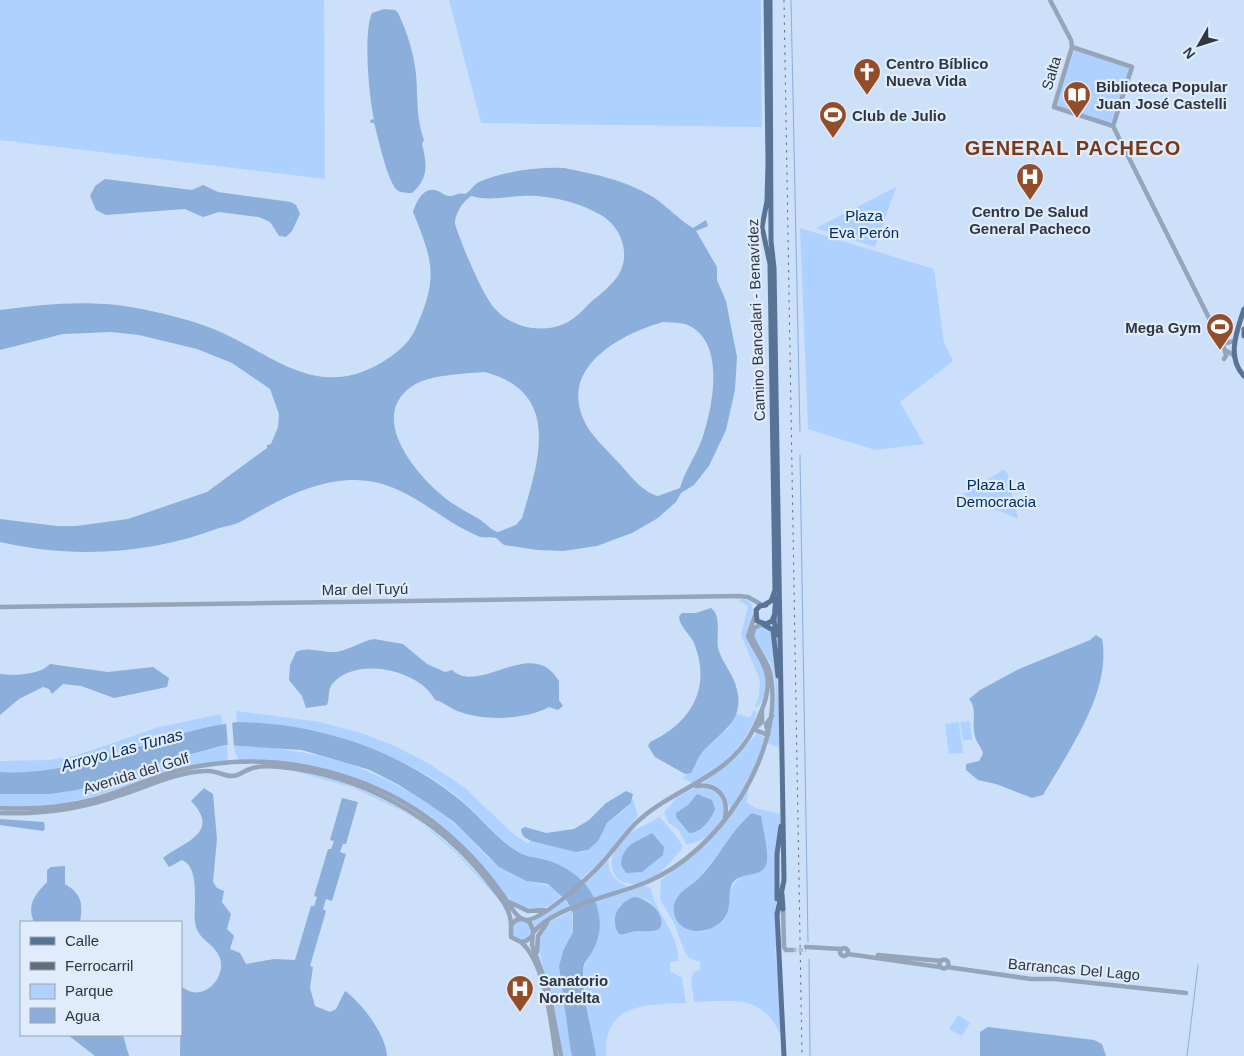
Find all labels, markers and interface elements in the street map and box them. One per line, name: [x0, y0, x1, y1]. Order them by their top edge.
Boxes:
north arrow: [1174, 20, 1224, 70]
text: N: [1179, 44, 1198, 62]
street label: Salta: [1038, 54, 1064, 92]
place label: Centro Bíblico Nueva Vida: [886, 55, 989, 89]
church icon: Centro Bíblico Nueva Vida: [852, 57, 882, 96]
place label: Biblioteca Popular Juan José Castelli: [1096, 78, 1228, 112]
library icon: Biblioteca Popular Juan José Castelli: [1062, 80, 1092, 119]
sports icon: Club de Julio: [818, 100, 848, 139]
place label: Club de Julio: [852, 107, 946, 124]
district label: GENERAL PACHECO: [965, 137, 1181, 159]
hospital icon: Centro De Salud General Pacheco: [1015, 162, 1045, 201]
place label: Centro De Salud General Pacheco: [969, 203, 1091, 237]
park label: Plaza Eva Perón: [829, 207, 899, 241]
street label: Camino Bancalari - Benavídez: [744, 218, 768, 422]
sports icon: Mega Gym: [1205, 312, 1235, 351]
place label: Mega Gym: [1125, 319, 1201, 336]
park label: Plaza La Democracia: [956, 476, 1037, 510]
street label: Mar del Tuyú: [321, 580, 409, 598]
water label: Arroyo Las Tunas: [58, 726, 185, 775]
street label: Avenida del Golf: [81, 749, 192, 797]
legend: [20, 921, 182, 1036]
text: Calle: [65, 932, 99, 949]
street label: Barrancas Del Lago: [1007, 955, 1141, 983]
text: Ferrocarril: [65, 957, 133, 974]
place label: Sanatorio Nordelta: [539, 972, 608, 1006]
hospital icon: Sanatorio Nordelta: [505, 974, 535, 1013]
text: Parque: [65, 982, 113, 999]
text: Agua: [65, 1007, 101, 1024]

